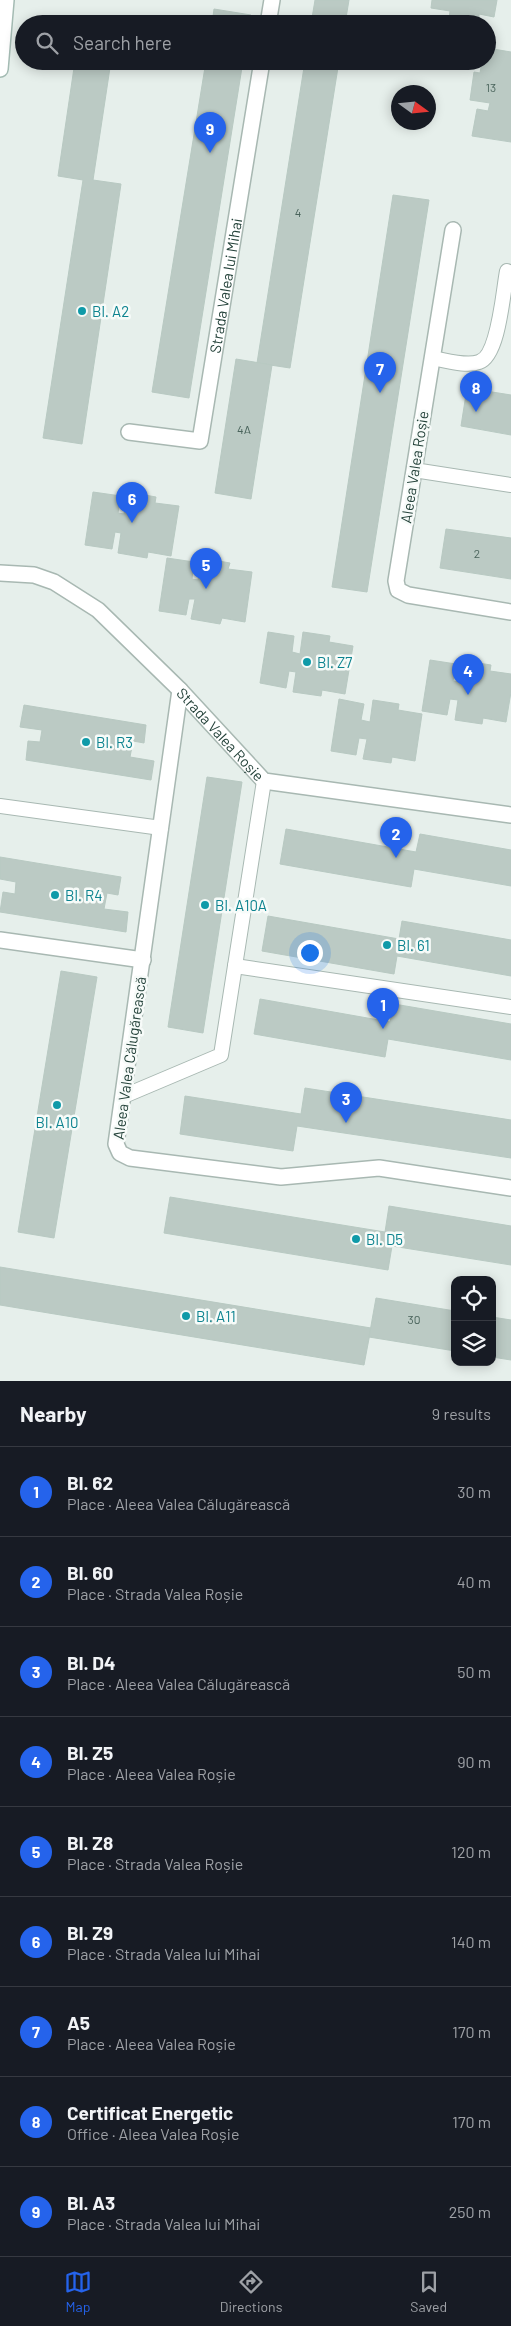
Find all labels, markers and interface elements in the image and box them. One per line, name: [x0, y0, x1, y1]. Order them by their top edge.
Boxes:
search box: [15, 15, 496, 70]
icon: search: [33, 29, 61, 57]
text: Search here: [73, 31, 172, 54]
house number: 13: [486, 80, 496, 94]
north arrow: [391, 85, 436, 130]
pin: 9: [194, 112, 226, 153]
house number: 4: [295, 205, 301, 219]
street label: Strada Valea lui Mihai: [205, 217, 245, 354]
place label: Bl. A2: [92, 302, 129, 320]
marker: Bl. A2: [76, 305, 88, 317]
pin: 7: [364, 352, 396, 393]
pin: 8: [460, 371, 492, 412]
street label: Aleea Valea Roșie: [396, 410, 432, 524]
house number: 4A: [237, 422, 251, 436]
pin: 6: [116, 482, 148, 523]
house number: 2: [474, 546, 480, 560]
pin: 5: [190, 548, 222, 589]
place label: Bl. Z7: [317, 653, 352, 671]
pin: 4: [452, 654, 484, 695]
marker: Bl. Z7: [301, 656, 313, 668]
street label: Strada Valea Roșie: [173, 684, 268, 784]
place label: Bl. R3: [96, 733, 133, 751]
marker: Bl. R3: [80, 736, 92, 748]
pin: 2: [380, 817, 412, 858]
place label: Bl. R4: [65, 886, 102, 904]
marker: Bl. R4: [49, 889, 61, 901]
place label: Bl. A10A: [215, 896, 267, 914]
marker: Bl. A10A: [199, 899, 211, 911]
place label: Bl. 61: [397, 936, 430, 954]
marker: Bl. 61: [381, 939, 393, 951]
your location: [297, 940, 323, 966]
street label: Aleea Valea Călugărească: [109, 975, 149, 1141]
pin: 1: [367, 988, 399, 1029]
pin: 3: [330, 1082, 362, 1123]
marker: Bl. A10: [51, 1099, 63, 1111]
place label: Bl. A10: [36, 1113, 78, 1131]
place label: Bl. D5: [366, 1230, 403, 1248]
marker: Bl. D5: [350, 1233, 362, 1245]
map controls: [451, 1276, 496, 1366]
button: locate: [451, 1276, 496, 1321]
place label: Bl. A11: [196, 1307, 236, 1325]
marker: Bl. A11: [180, 1310, 192, 1322]
house number: 30: [408, 1312, 420, 1326]
button: layers: [451, 1321, 496, 1366]
text: Nearby: [20, 1401, 86, 1426]
text: 9 results: [432, 1404, 491, 1423]
text: Bl. 62: [67, 1471, 113, 1494]
text: 1: [33, 1482, 39, 1501]
text: 30 m: [457, 1482, 491, 1501]
text: Place · Aleea Valea Călugărească: [67, 1494, 290, 1513]
text: Bl. 60: [67, 1561, 113, 1584]
text: 2: [32, 1572, 40, 1591]
text: 40 m: [457, 1572, 491, 1591]
text: Place · Strada Valea Roșie: [67, 1584, 243, 1603]
text: Bl. D4: [67, 1651, 116, 1674]
text: 3: [32, 1662, 40, 1681]
text: 50 m: [457, 1662, 491, 1681]
text: Place · Aleea Valea Călugărească: [67, 1674, 290, 1693]
text: Bl. Z5: [67, 1741, 113, 1764]
text: 4: [31, 1752, 41, 1771]
text: 90 m: [457, 1752, 491, 1771]
text: Place · Aleea Valea Roșie: [67, 1764, 236, 1783]
text: Bl. Z8: [67, 1831, 113, 1854]
text: 5: [32, 1842, 40, 1861]
text: 120 m: [451, 1842, 491, 1861]
text: Place · Strada Valea Roșie: [67, 1854, 243, 1873]
text: Bl. Z9: [67, 1921, 113, 1944]
text: 6: [32, 1932, 40, 1951]
text: 140 m: [451, 1932, 491, 1951]
text: Place · Strada Valea lui Mihai: [67, 1944, 260, 1963]
text: A5: [67, 2011, 90, 2034]
text: 7: [32, 2022, 40, 2041]
text: 170 m: [452, 2022, 491, 2041]
text: Place · Aleea Valea Roșie: [67, 2034, 236, 2053]
text: Certificat Energetic: [67, 2101, 233, 2124]
text: 8: [32, 2112, 40, 2131]
text: 170 m: [452, 2112, 491, 2131]
text: Office · Aleea Valea Roșie: [67, 2124, 239, 2143]
text: Bl. A3: [67, 2191, 115, 2214]
text: 9: [32, 2202, 40, 2221]
text: 250 m: [449, 2202, 491, 2221]
text: Place · Strada Valea lui Mihai: [67, 2214, 260, 2233]
tab: Map: [64, 2268, 92, 2315]
tab: Directions: [220, 2268, 282, 2315]
tab: Saved: [410, 2268, 447, 2315]

